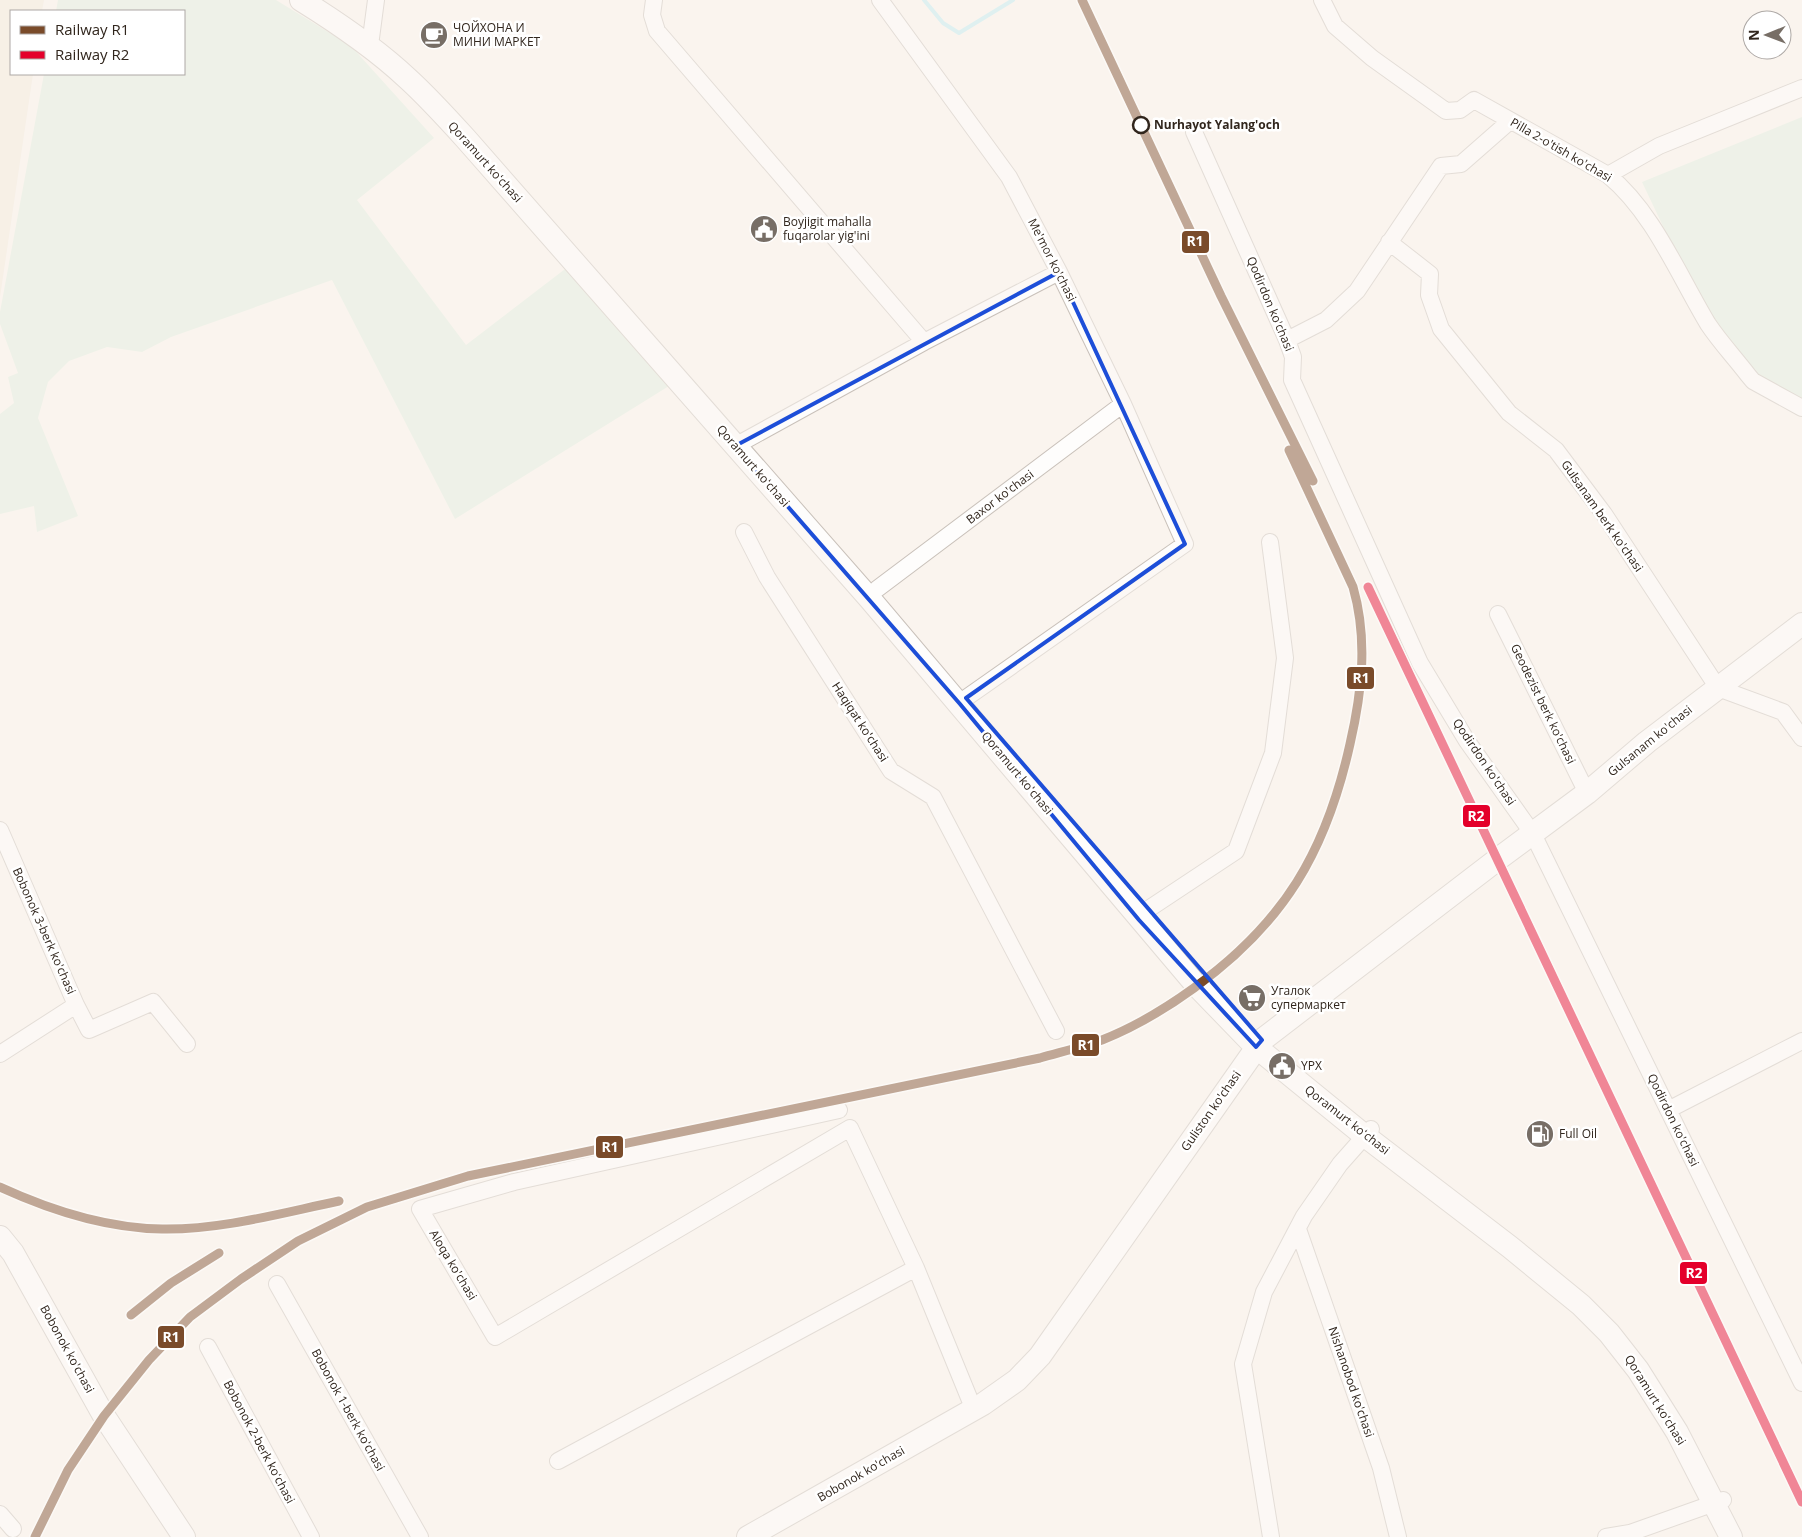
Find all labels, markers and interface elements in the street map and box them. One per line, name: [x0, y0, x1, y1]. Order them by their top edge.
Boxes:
legend: [10, 10, 185, 75]
north arrow: [1742, 10, 1792, 60]
text: Railway R1: [55, 19, 129, 39]
place label: ЧОЙХОНА И МИНИ МАРКЕТ: [453, 19, 541, 50]
cafe icon: ЧОЙХОНА И МИНИ МАРКЕТ: [419, 20, 449, 50]
text: N: [1744, 29, 1763, 41]
text: Railway R2: [55, 44, 129, 64]
street label: Pilla 2-o'tish ko'chasi: [1507, 113, 1615, 186]
marker: Nurhayot Yalang'och: [1132, 116, 1150, 134]
place label: Nurhayot Yalang'och: [1154, 116, 1280, 133]
street label: Qoramurt koʻchasi: [444, 117, 526, 206]
place label: Boyjigit mahalla fuqarolar yig'ini: [783, 213, 872, 244]
public building icon: Boyjigit mahalla fuqarolar yig'ini: [749, 214, 779, 244]
street label: Me'mor ko'chasi: [1024, 215, 1081, 304]
line badge: R1: [1181, 230, 1210, 254]
text: R1: [1186, 231, 1204, 250]
street label: Qodirdon ko'chasi: [1243, 254, 1298, 354]
street label: Qoramurt koʻchasi: [713, 421, 794, 510]
street label: Gulsanam berk ko'chasi: [1557, 456, 1647, 575]
street label: Baxor ko'chasi: [962, 466, 1037, 528]
street label: Geodezist berk ko'chasi: [1507, 641, 1580, 767]
line badge: R1: [1346, 666, 1375, 690]
text: R1: [1352, 668, 1370, 687]
street label: Haqiqat ko'chasi: [828, 679, 893, 765]
street label: Gulsanam ko'chasi: [1604, 701, 1696, 780]
street label: Qodirdon ko'chasi: [1449, 715, 1520, 809]
street label: Qoramurt koʻchasi: [978, 728, 1057, 818]
line badge: R2: [1462, 804, 1491, 828]
text: R2: [1467, 806, 1485, 825]
street label: Bobonok 3-berk koʻchasi: [9, 865, 80, 997]
place label: Угалок супермаркет: [1271, 982, 1346, 1013]
supermarket icon: Угалок супермаркет: [1237, 983, 1267, 1013]
line badge: R1: [1071, 1033, 1100, 1057]
text: R1: [1077, 1035, 1095, 1054]
public building icon: YPX: [1267, 1051, 1297, 1081]
place label: YPX: [1301, 1057, 1322, 1074]
street label: Guliston ko'chasi: [1177, 1067, 1245, 1154]
street label: Qodirdon ko'chasi: [1644, 1070, 1703, 1169]
street label: Qoramurt koʻchasi: [1301, 1081, 1393, 1158]
fuel station icon: Full Oil: [1525, 1119, 1555, 1149]
place label: Full Oil: [1559, 1125, 1597, 1142]
line badge: R1: [595, 1135, 624, 1159]
text: R1: [601, 1137, 619, 1156]
street label: Aloqa ko'chasi: [426, 1226, 481, 1303]
line badge: R2: [1679, 1261, 1708, 1285]
text: R2: [1685, 1263, 1703, 1282]
street label: Bobonok ko'chasi: [36, 1302, 99, 1396]
street label: Nishanobod ko'chasi: [1325, 1324, 1378, 1439]
line badge: R1: [157, 1325, 185, 1349]
text: R1: [162, 1327, 180, 1346]
street label: Bobonok 1-berk koʻchasi: [308, 1346, 389, 1474]
street label: Qoramurt koʻchasi: [1621, 1351, 1690, 1448]
street label: Bobonok 2-berk koʻchasi: [220, 1377, 299, 1506]
street label: Bobonok ko'chasi: [814, 1442, 908, 1505]

